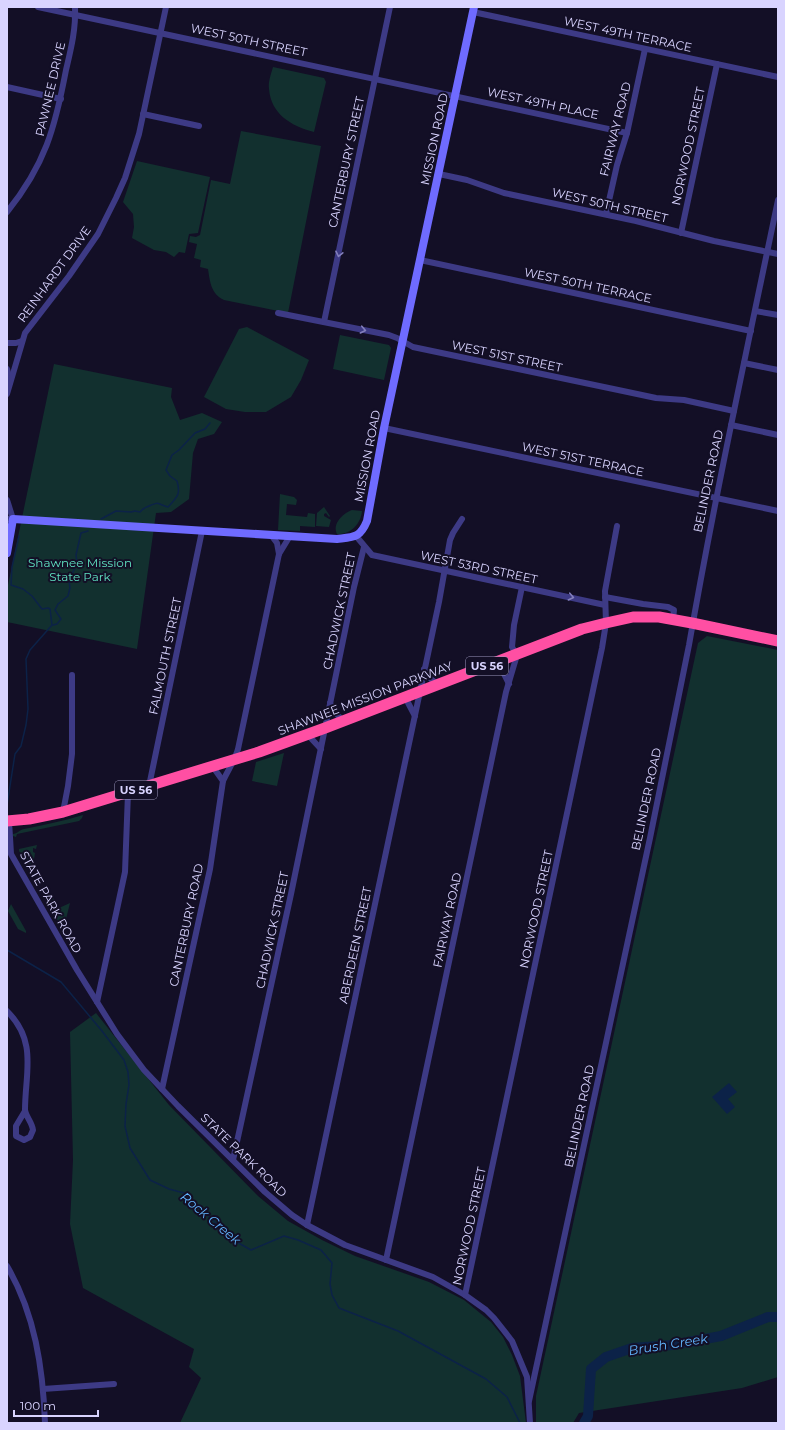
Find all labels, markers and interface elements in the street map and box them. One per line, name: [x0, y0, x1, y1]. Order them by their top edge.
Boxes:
street label: WEST 49TH TERRACE: [563, 13, 693, 55]
street label: WEST 50TH STREET: [189, 20, 309, 60]
street label: PAWNEE DRIVE: [32, 40, 68, 138]
street label: FAIRWAY ROAD: [596, 80, 634, 178]
street label: WEST 49TH PLACE: [486, 84, 600, 122]
street label: NORWOOD STREET: [668, 85, 708, 207]
street label: MISSION ROAD: [417, 92, 451, 186]
street label: CANTERBURY STREET: [325, 95, 367, 229]
street label: WEST 50TH STREET: [551, 184, 670, 226]
street label: REINHARDT DRIVE: [14, 223, 94, 325]
one-way arrow: [335, 250, 343, 257]
street label: WEST 50TH TERRACE: [523, 264, 653, 306]
one-way arrow: [360, 325, 366, 333]
street label: WEST 51ST STREET: [450, 337, 564, 375]
street label: MISSION ROAD: [351, 409, 383, 503]
street label: BELINDER ROAD: [690, 428, 726, 534]
street label: WEST 51ST TERRACE: [521, 439, 645, 479]
street label: WEST 53RD STREET: [419, 547, 539, 587]
street label: CHADWICK STREET: [319, 551, 359, 671]
park label: Shawnee Mission State Park: [28, 555, 132, 584]
one-way arrow: [568, 593, 574, 601]
street label: FALMOUTH STREET: [145, 596, 185, 716]
road number: US 56: [466, 657, 508, 675]
street label: SHAWNEE MISSION PARKWAY: [276, 658, 455, 738]
street label: BELINDER ROAD: [628, 746, 664, 852]
road number: US 56: [115, 781, 157, 799]
street label: STATE PARK ROAD: [17, 848, 85, 956]
street label: NORWOOD STREET: [516, 848, 556, 970]
street label: CANTERBURY ROAD: [166, 862, 206, 988]
street label: CHADWICK STREET: [252, 870, 292, 990]
street label: FAIRWAY ROAD: [430, 871, 464, 969]
street label: ABERDEEN STREET: [335, 885, 375, 1005]
street label: BELINDER ROAD: [561, 1063, 597, 1169]
street label: STATE PARK ROAD: [198, 1110, 290, 1200]
street label: NORWOOD STREET: [449, 1165, 489, 1287]
water label: Rock Creek: [178, 1188, 245, 1249]
water label: Brush Creek: [627, 1330, 710, 1358]
scale bar: [14, 1392, 98, 1418]
text: 100 m: [20, 1398, 56, 1413]

